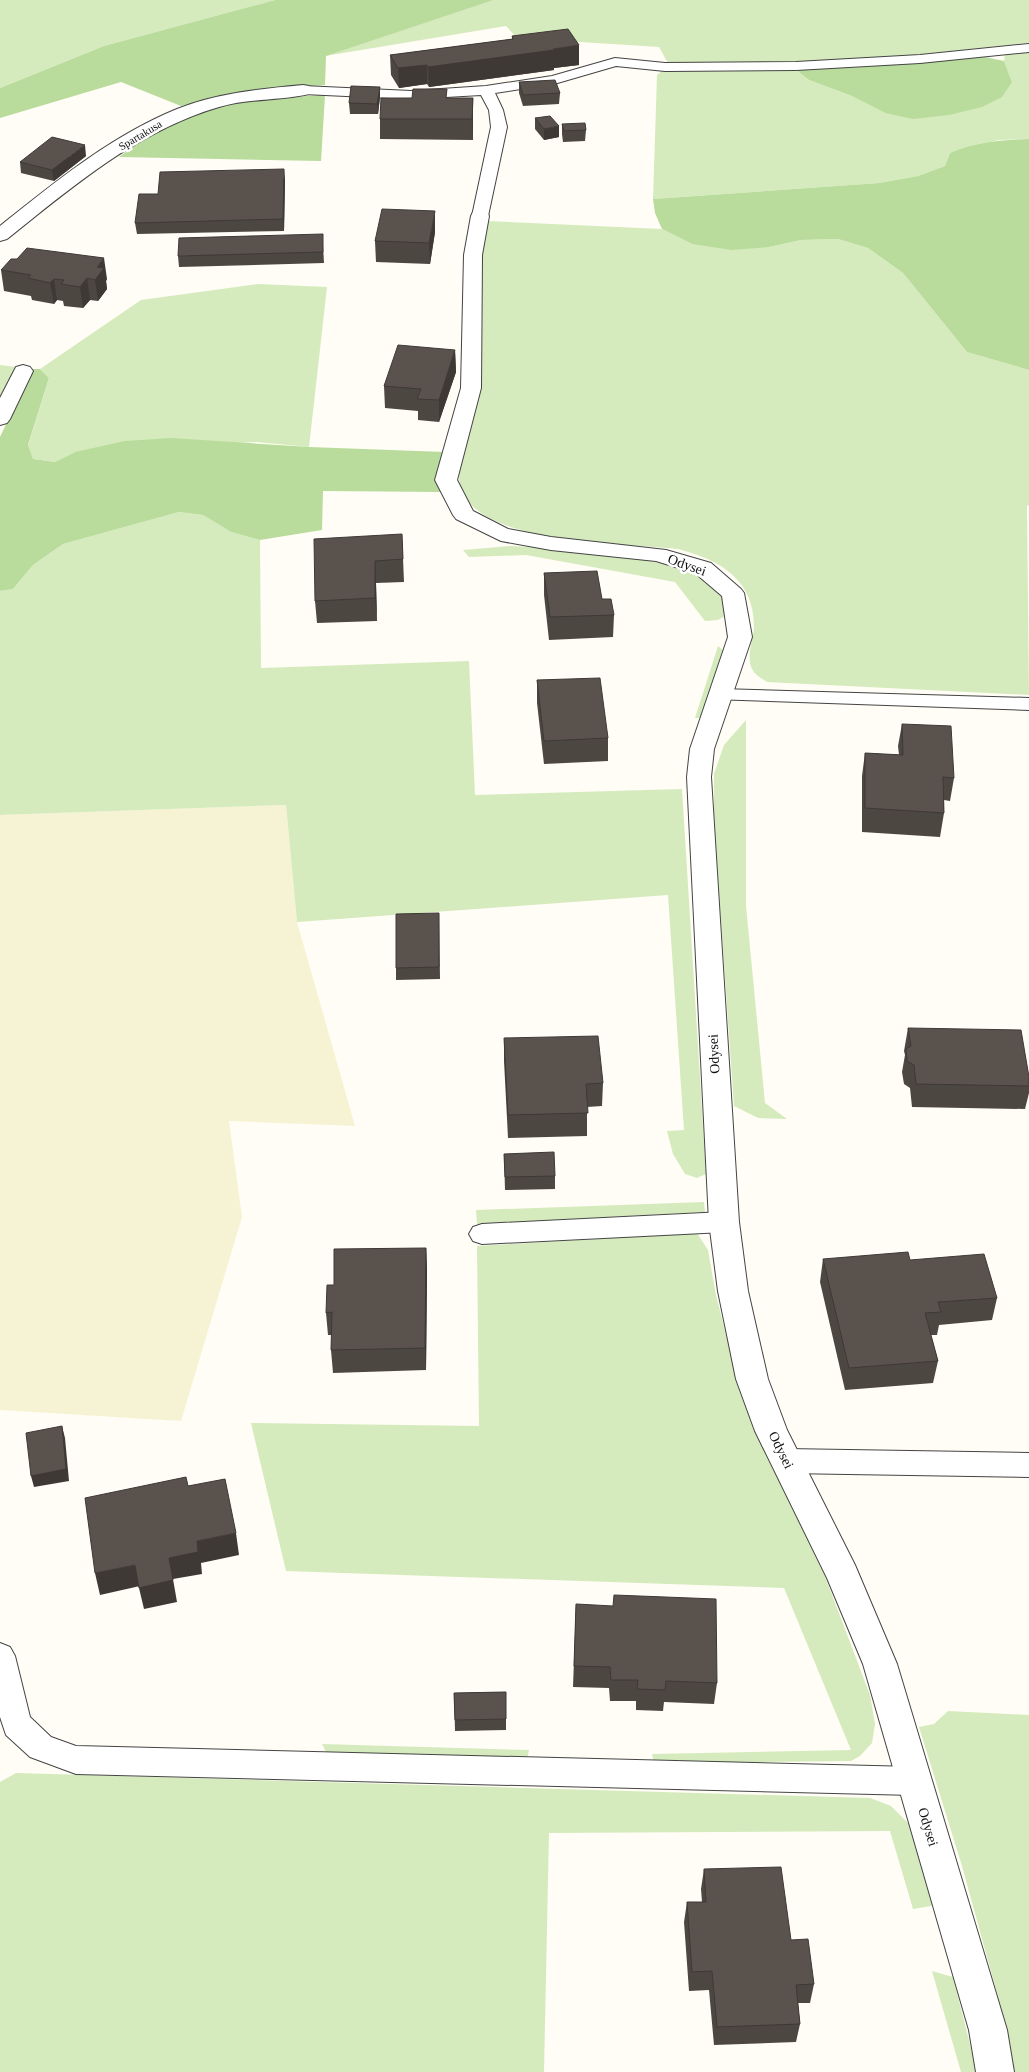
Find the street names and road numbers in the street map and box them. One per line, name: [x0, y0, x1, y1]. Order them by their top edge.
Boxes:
street label: Spartakusa: [116, 117, 164, 153]
street label: Odysei: [666, 551, 708, 579]
street label: Odysei: [705, 1034, 723, 1074]
street label: Odysei: [766, 1429, 796, 1471]
street label: Odysei: [915, 1806, 941, 1848]

